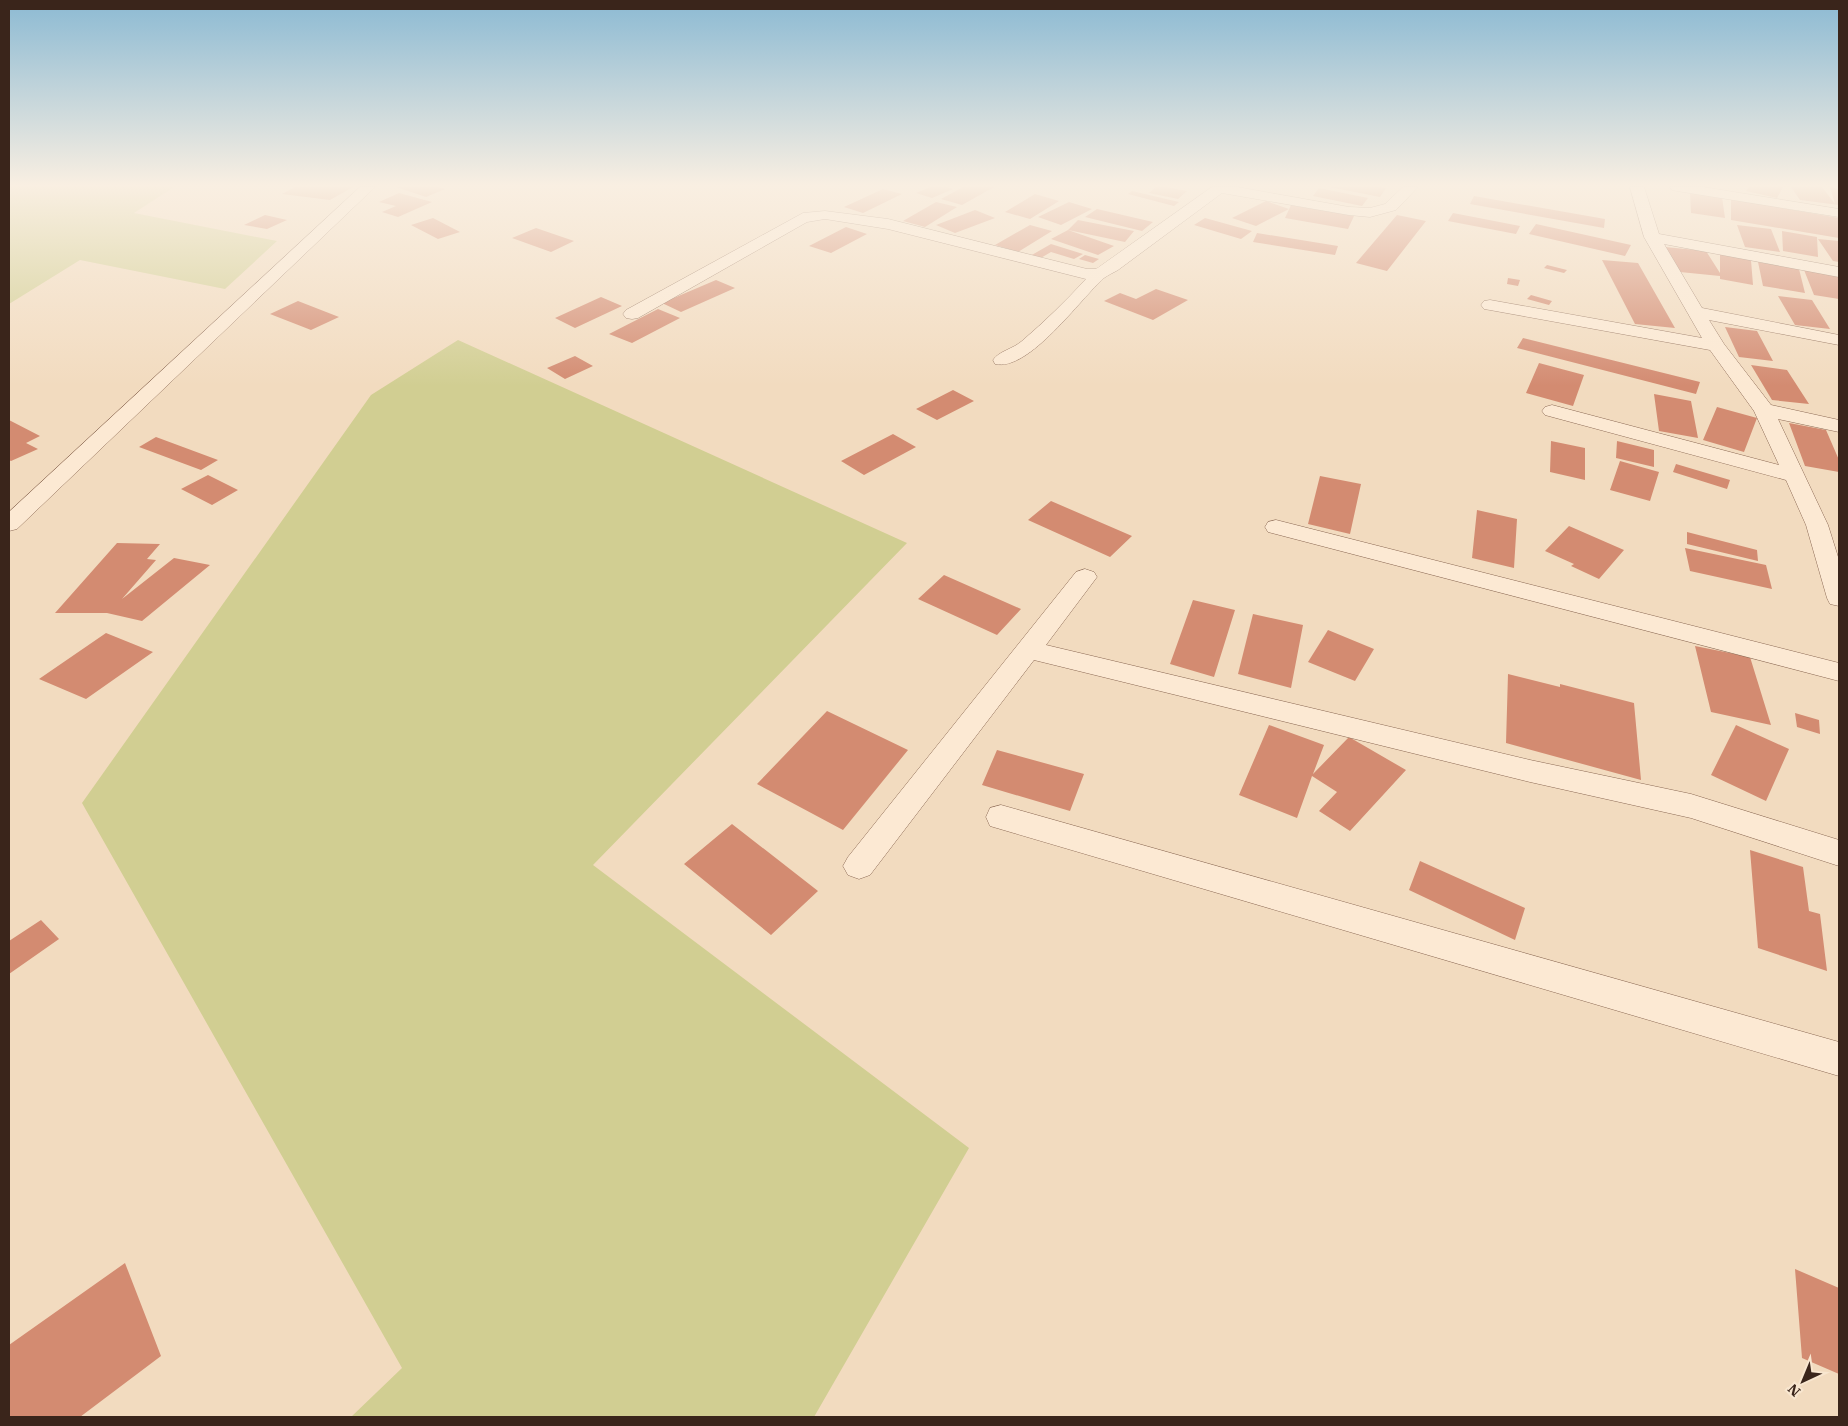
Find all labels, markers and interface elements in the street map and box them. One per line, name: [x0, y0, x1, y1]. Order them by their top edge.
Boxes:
north arrow: [1778, 1356, 1828, 1406]
text: N: [1784, 1380, 1804, 1401]

